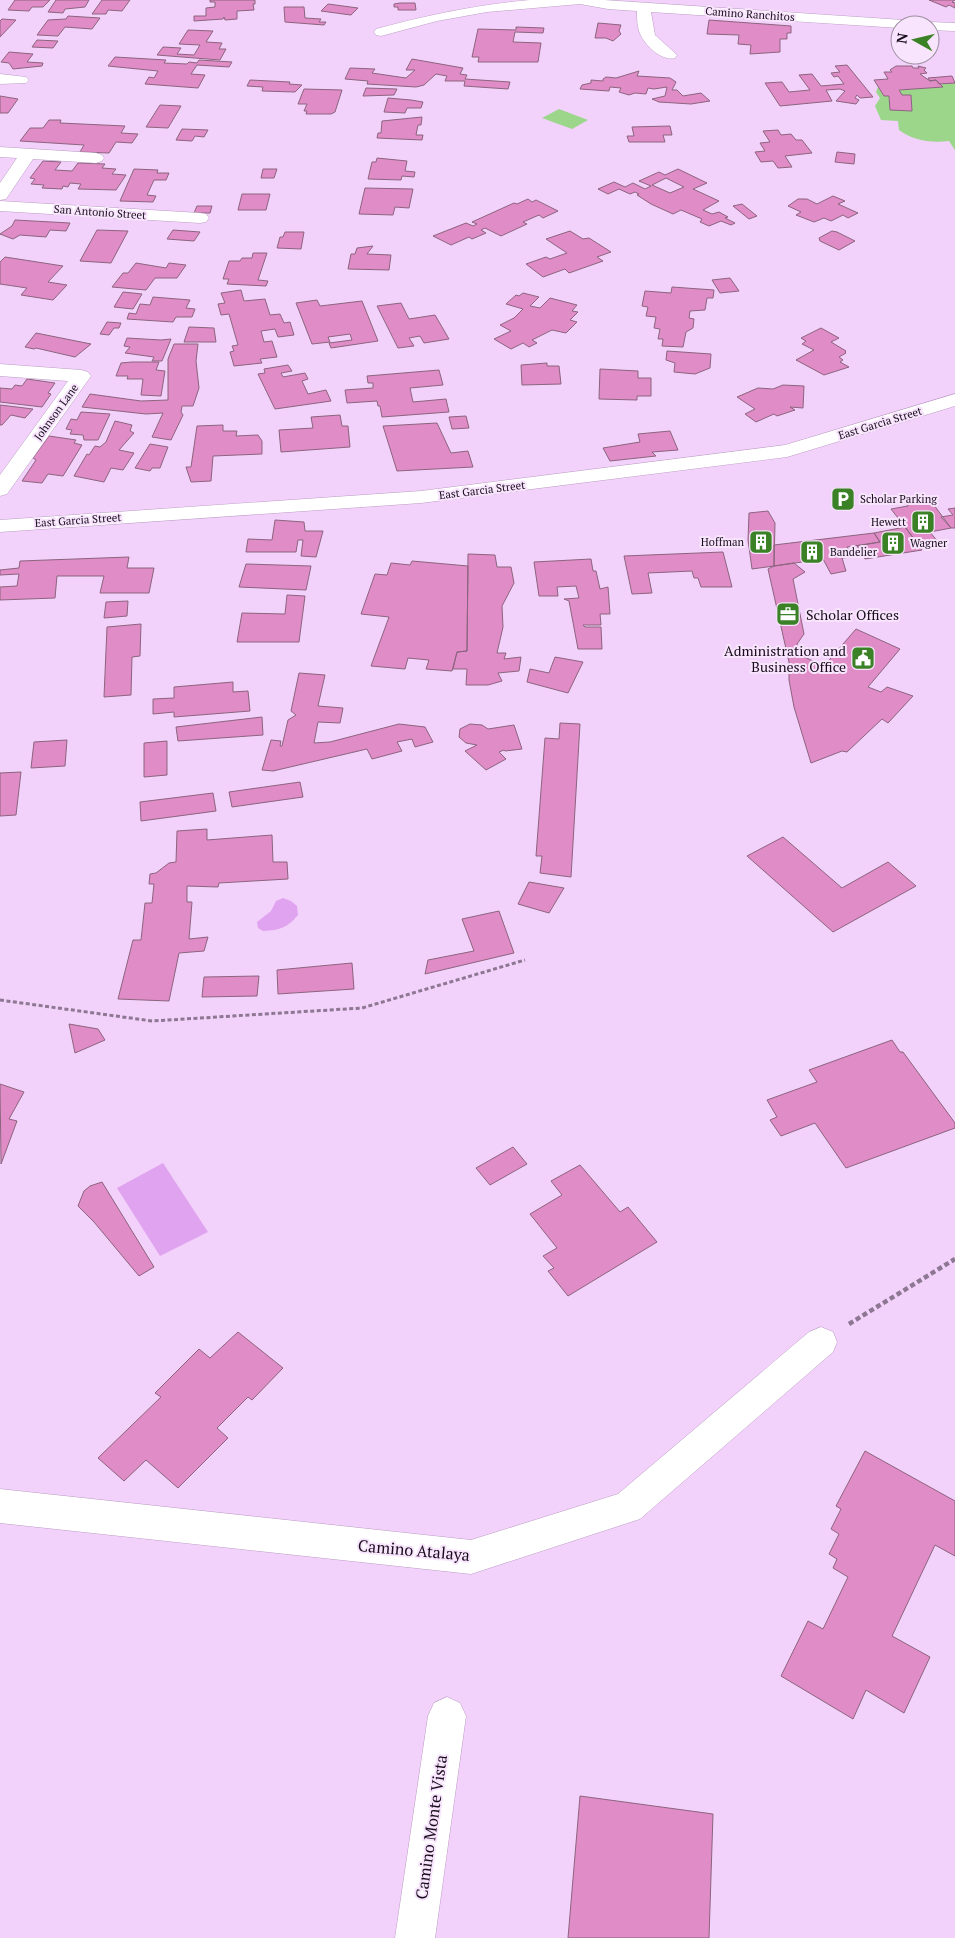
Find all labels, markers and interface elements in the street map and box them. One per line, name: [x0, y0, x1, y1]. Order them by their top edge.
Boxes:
street label: Camino Ranchitos: [705, 4, 795, 24]
north arrow: [890, 15, 940, 65]
text: N: [891, 31, 912, 45]
street label: San Antonio Street: [53, 202, 147, 222]
street label: Johnson Lane: [31, 381, 81, 443]
street label: East Garcia Street: [836, 404, 924, 442]
street label: East Garcia Street: [438, 478, 526, 502]
parking icon: Scholar Parking: [830, 486, 856, 512]
place label: Scholar Parking: [860, 492, 937, 506]
building icon: Hewett: [910, 509, 936, 535]
street label: East Garcia Street: [34, 510, 122, 530]
place label: Hewett: [871, 515, 906, 529]
building icon: Hoffman: [748, 529, 774, 555]
building icon: Wagner: [880, 530, 906, 556]
place label: Hoffman: [701, 535, 744, 549]
place label: Wagner: [910, 536, 948, 550]
building icon: Bandelier: [799, 539, 825, 565]
place label: Bandelier: [830, 545, 878, 559]
office icon: Scholar Offices: [775, 601, 801, 627]
place label: Scholar Offices: [806, 605, 899, 624]
place label: Administration and Business Office: [724, 641, 846, 676]
public building icon: Administration and Business Office: [850, 645, 876, 671]
street label: Camino Atalaya: [357, 1534, 471, 1566]
street label: Camino Monte Vista: [410, 1753, 452, 1901]

